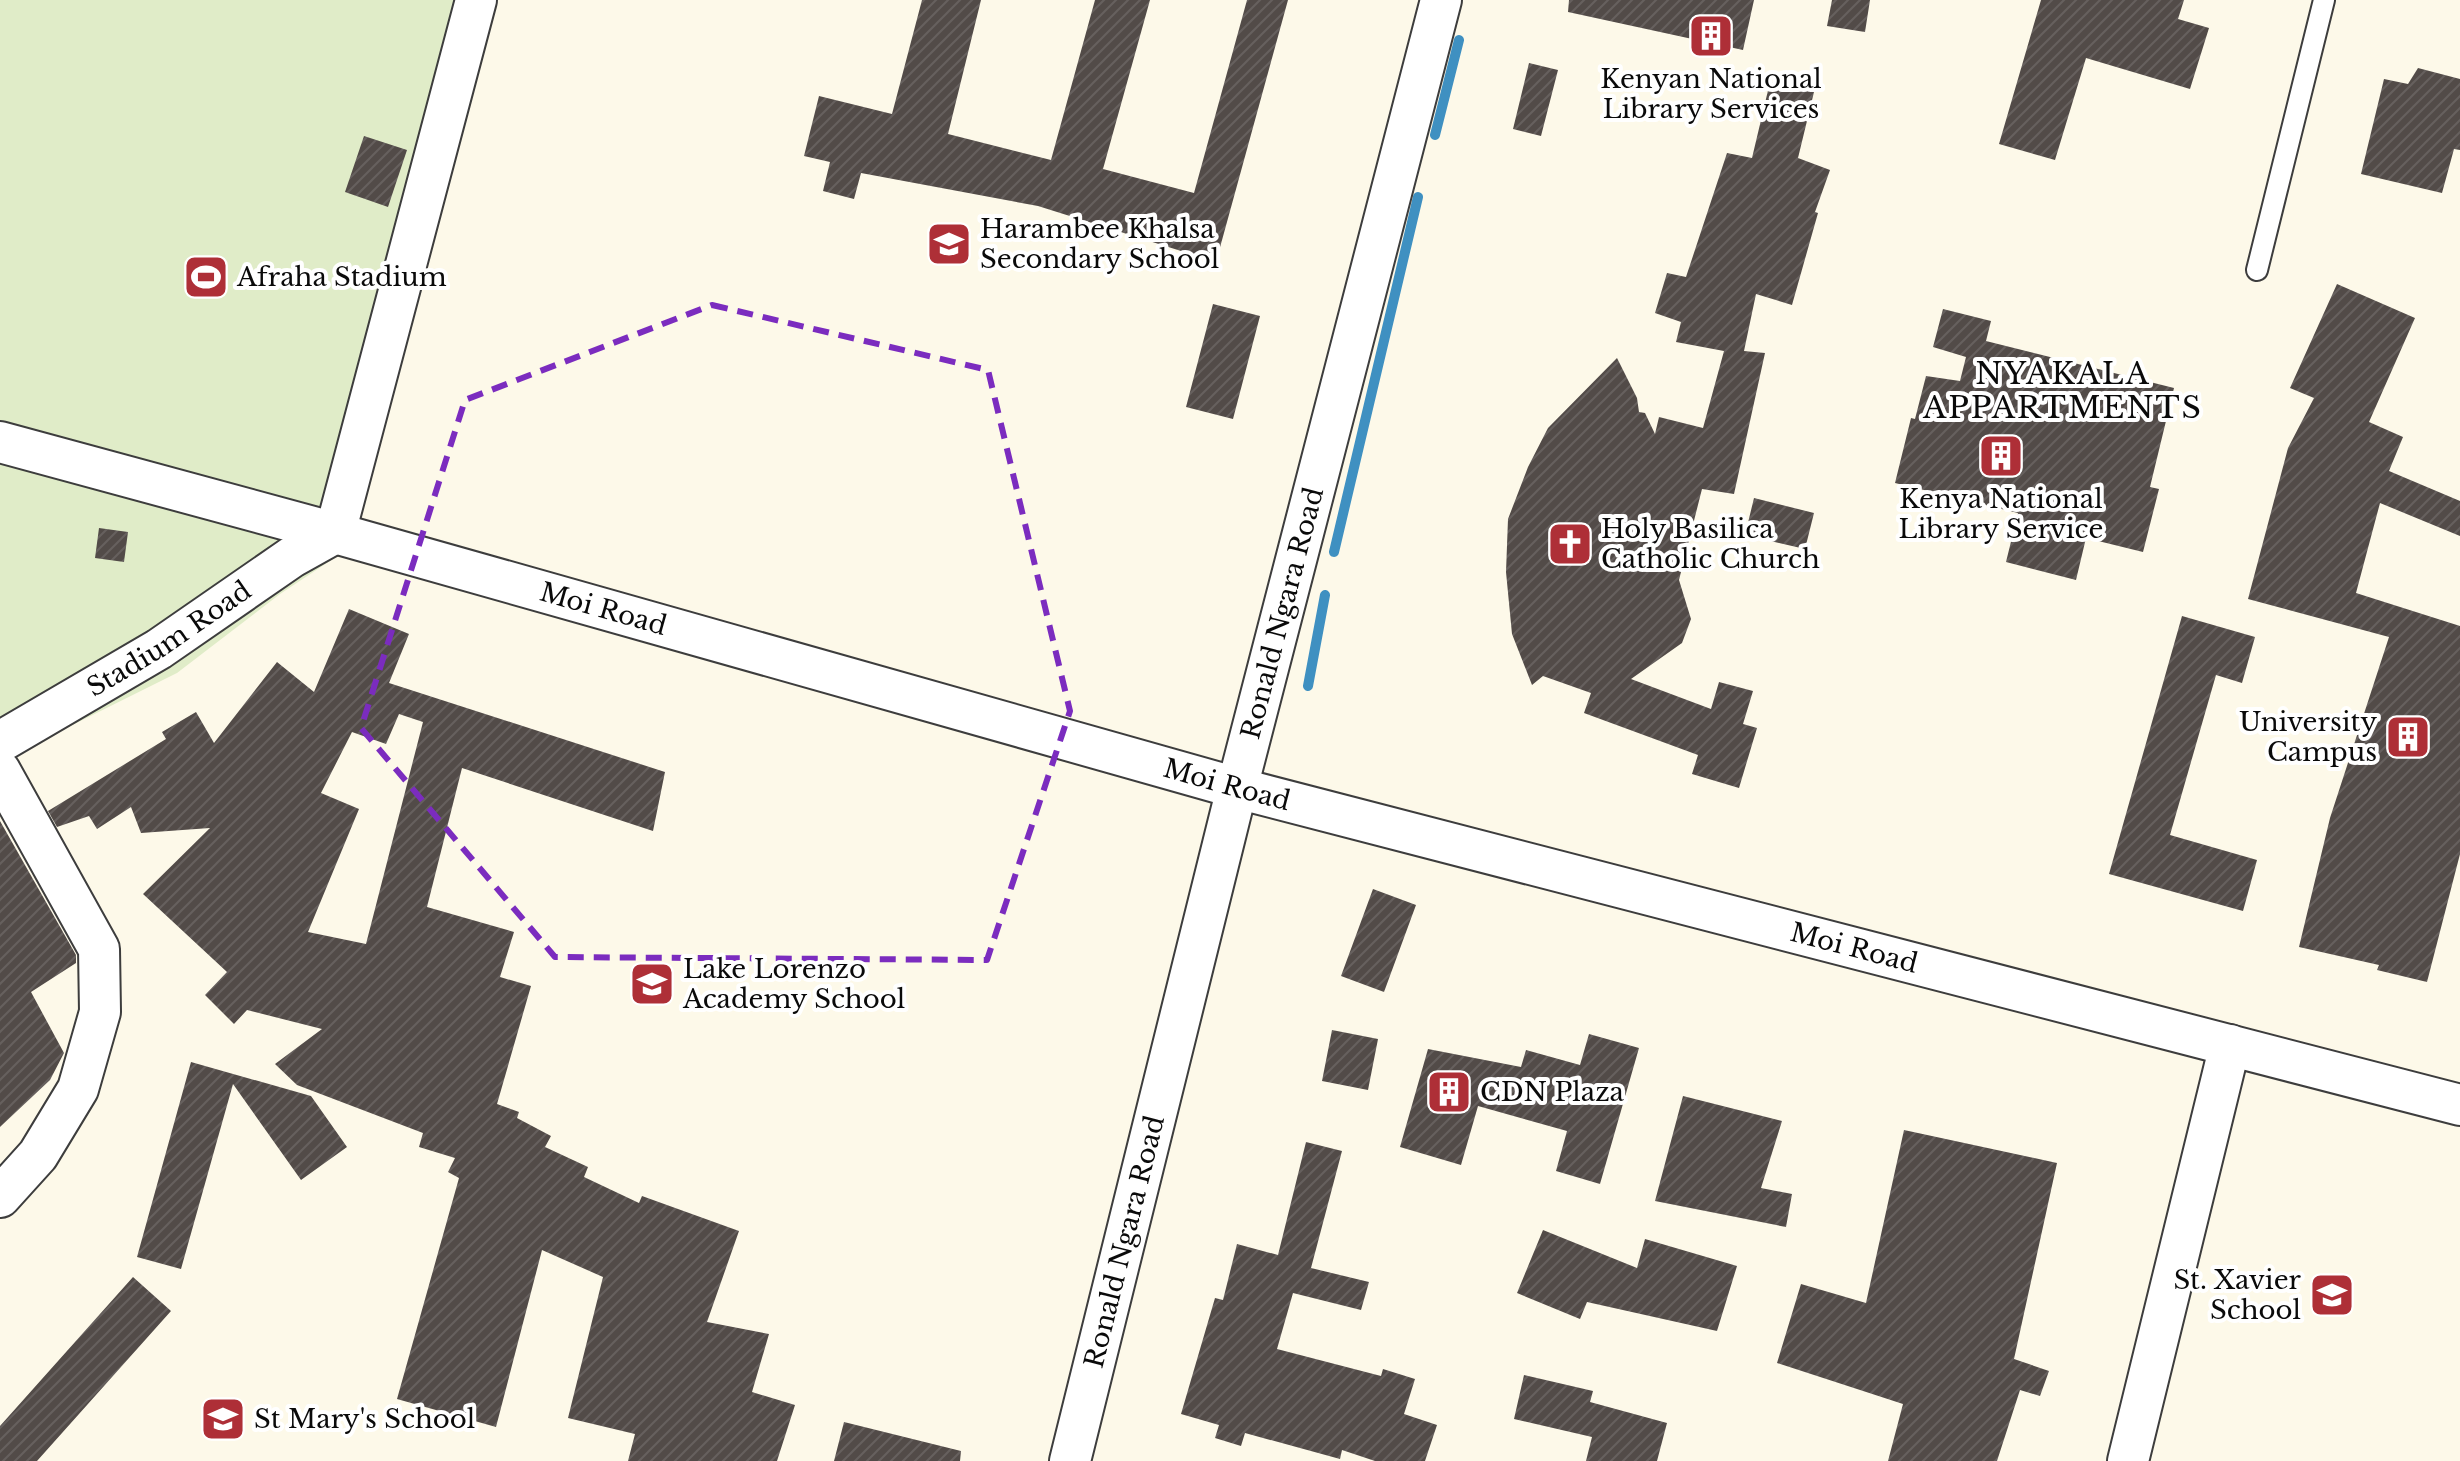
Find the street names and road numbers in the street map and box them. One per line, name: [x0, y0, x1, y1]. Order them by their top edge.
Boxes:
street label: Ronald Ngara Road: [1234, 484, 1330, 743]
street label: Stadium Road: [81, 574, 257, 704]
street label: Moi Road: [536, 576, 670, 642]
street label: Moi Road: [1160, 752, 1294, 817]
street label: Moi Road: [1787, 916, 1921, 980]
street label: Ronald Ngara Road: [1078, 1112, 1171, 1371]

